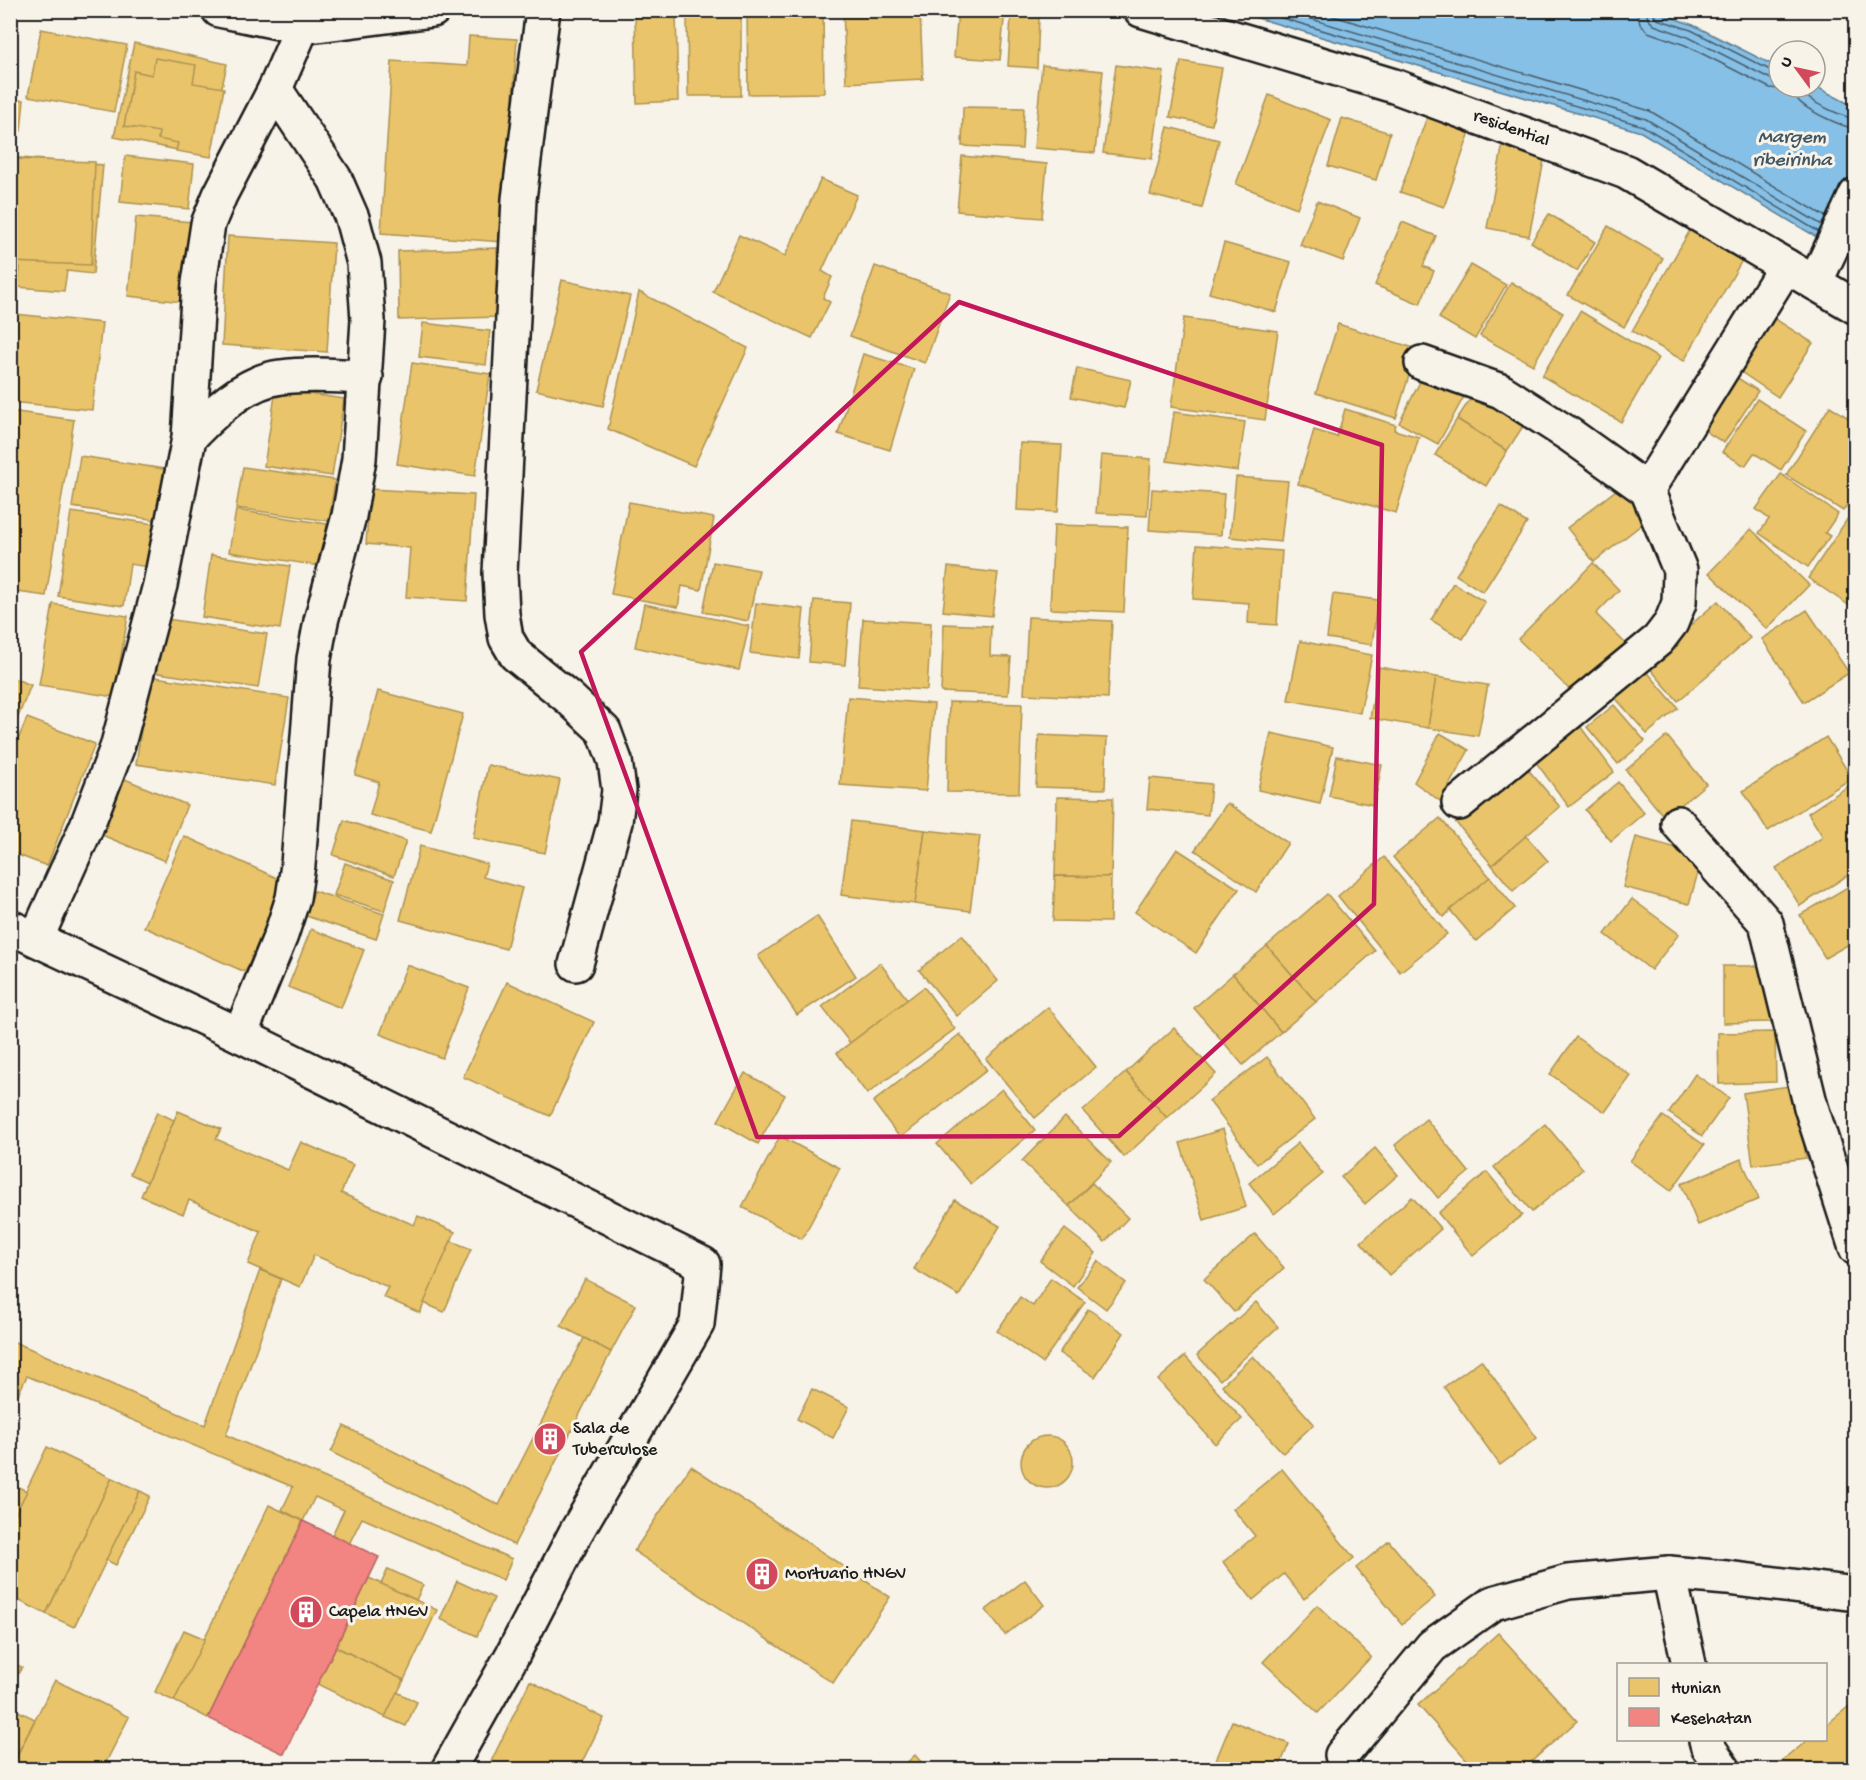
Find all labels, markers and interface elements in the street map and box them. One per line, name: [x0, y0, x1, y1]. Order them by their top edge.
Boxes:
north arrow: [1767, 39, 1827, 99]
text: U: [1777, 53, 1798, 72]
street label: residential: [1470, 105, 1552, 153]
water label: Margem ribeirinha: [1752, 127, 1834, 173]
place label: Sala de Tuberculose: [572, 1419, 658, 1461]
building icon: Sala de Tuberculose: [532, 1421, 568, 1457]
building icon: Mortuario HNGV: [744, 1556, 780, 1592]
place label: Mortuario HNGV: [785, 1564, 906, 1585]
building icon: Capela HNGV: [288, 1594, 324, 1630]
place label: Capela HNGV: [329, 1602, 429, 1623]
legend: [1617, 1663, 1827, 1741]
text: Hunian: [1671, 1679, 1721, 1700]
text: Kesehatan: [1671, 1709, 1752, 1730]

